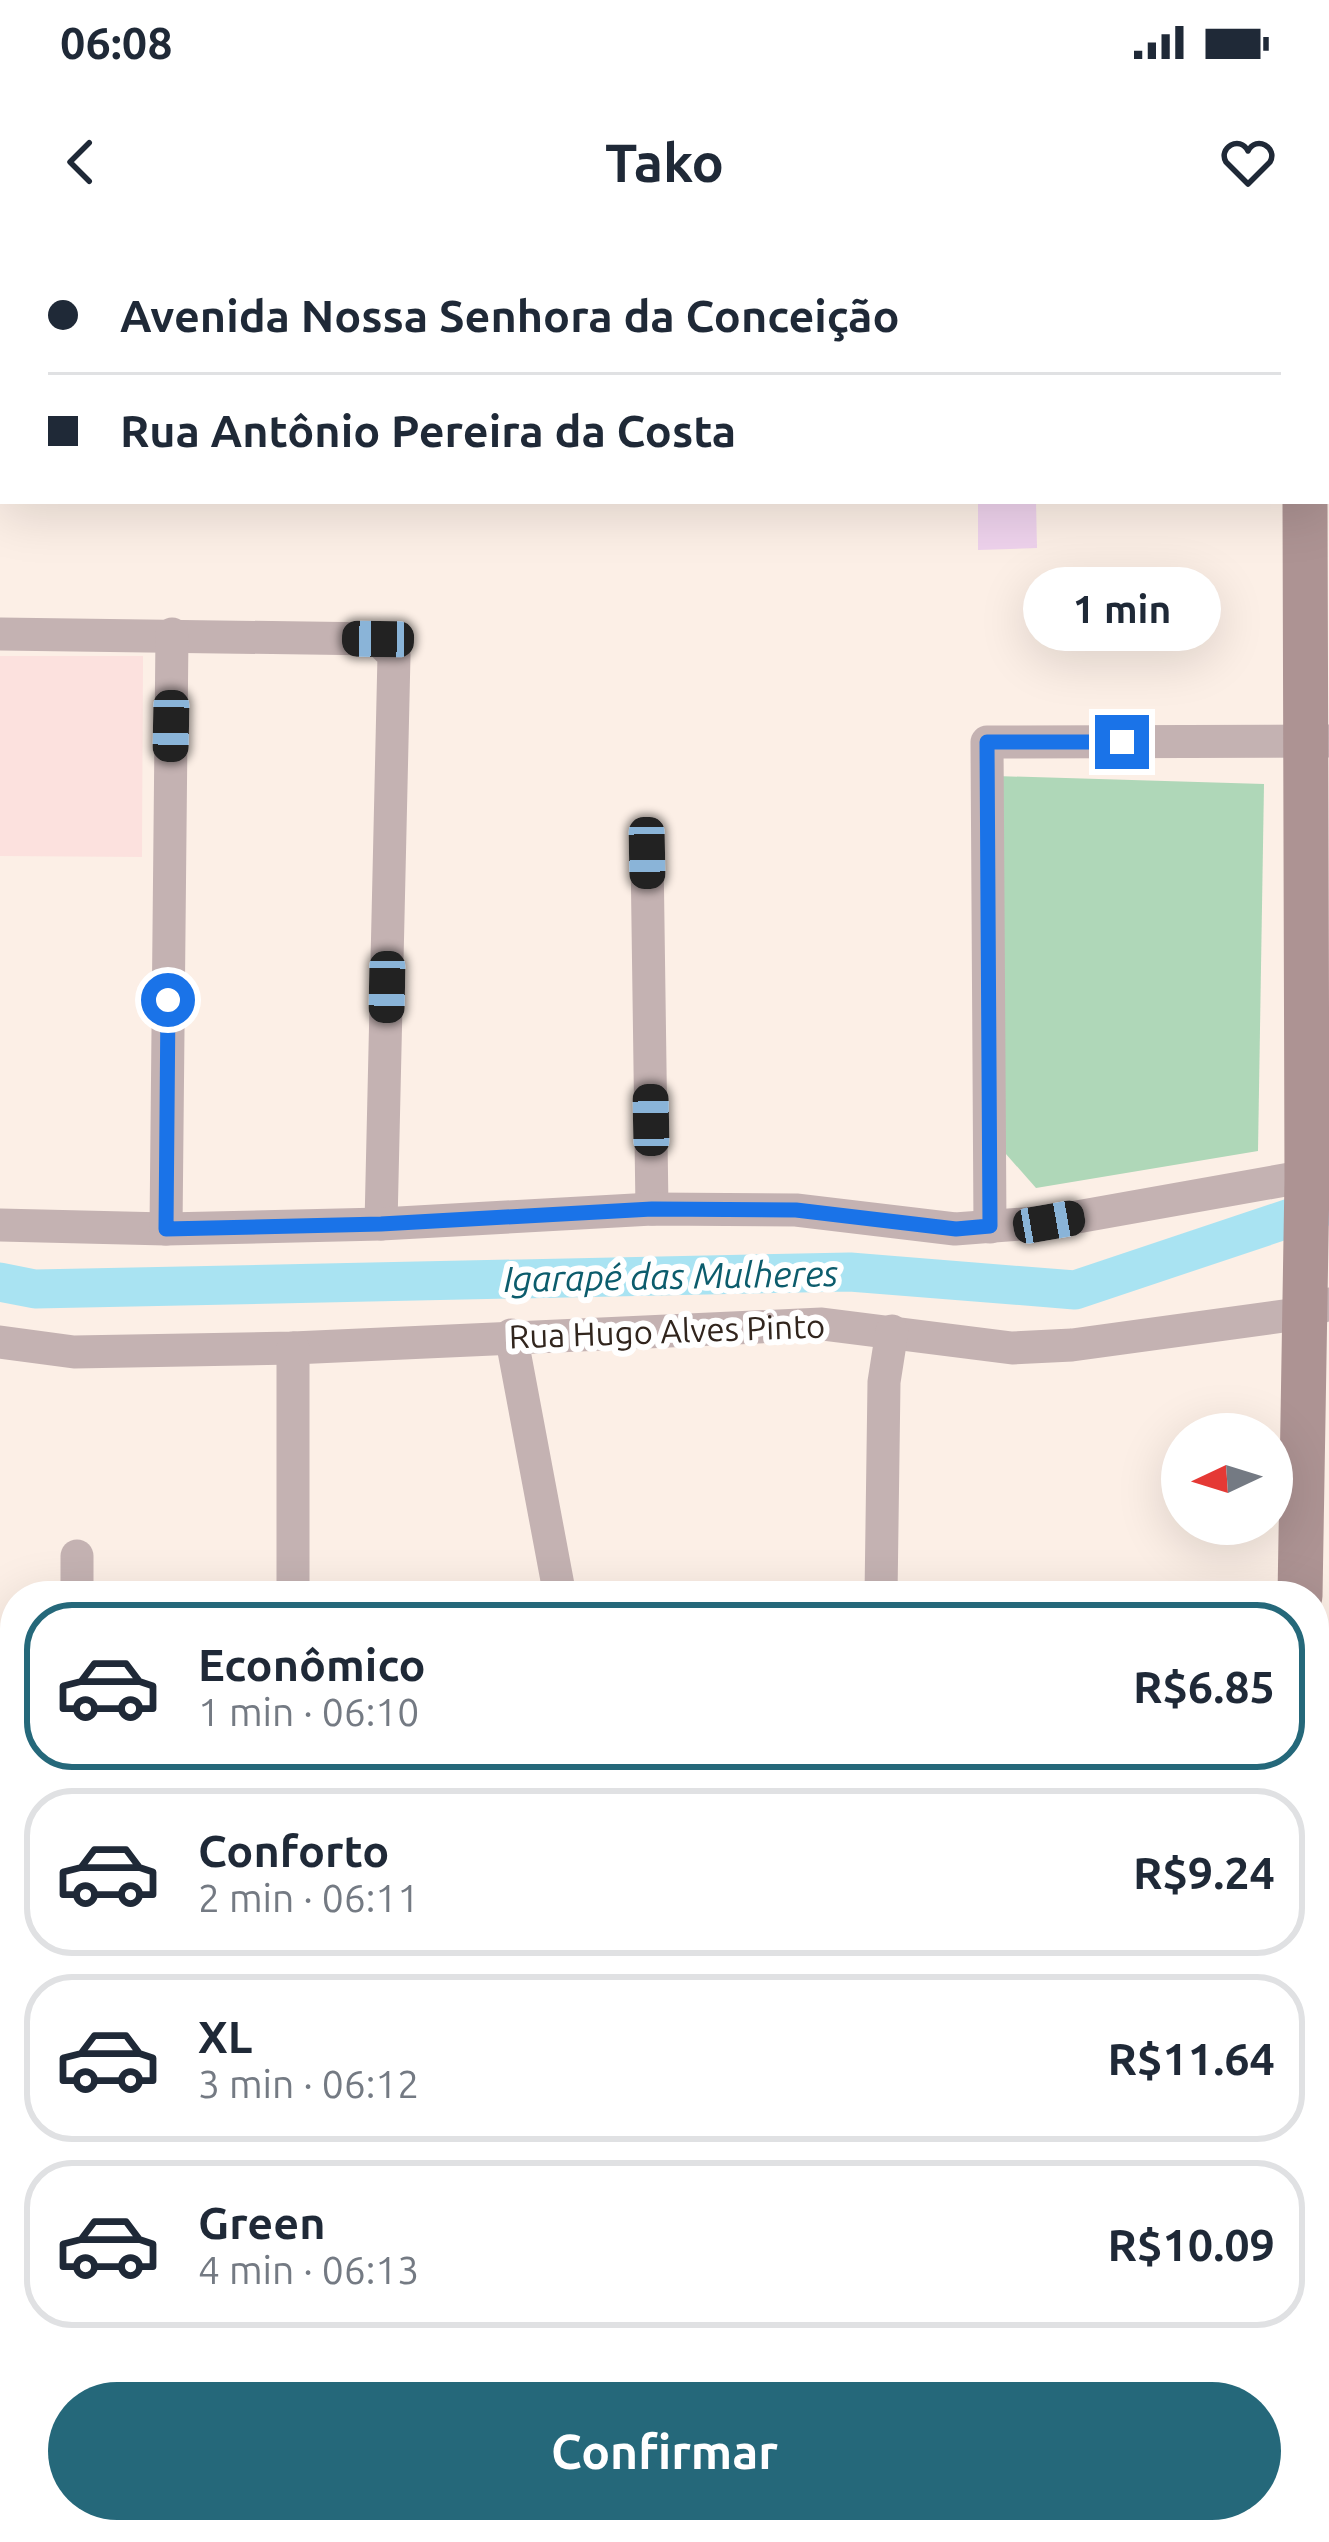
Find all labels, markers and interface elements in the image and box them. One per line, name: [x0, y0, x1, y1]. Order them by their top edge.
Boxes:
text: 06:08: [60, 17, 173, 68]
icon: back: [48, 129, 114, 195]
icon: heart: [1215, 129, 1281, 195]
text: Tako: [605, 132, 724, 192]
text: Avenida Nossa Senhora da Conceição: [120, 290, 900, 341]
text: Rua Antônio Pereira da Costa: [120, 405, 736, 456]
callout: 1 min: [1023, 568, 1221, 652]
text: 1 min: [1073, 587, 1171, 630]
car: [342, 620, 414, 658]
car: [152, 690, 190, 762]
route end: [1095, 715, 1149, 769]
car: [628, 817, 666, 889]
car: [368, 951, 406, 1023]
route start: [141, 973, 195, 1027]
car: [632, 1084, 670, 1156]
car: [1010, 1198, 1088, 1246]
water label: Igarapé das Mulheres: [503, 1252, 839, 1299]
street label: Rua Hugo Alves Pinto: [508, 1306, 826, 1355]
north arrow: [1161, 1413, 1293, 1545]
map controls: [1161, 1413, 1293, 1545]
icon: car: [54, 1632, 162, 1740]
text: Econômico: [198, 1639, 426, 1690]
text: R$6.85: [1133, 1661, 1275, 1712]
text: 1 min · 06:10: [198, 1690, 419, 1733]
icon: car: [54, 1818, 162, 1926]
text: Conforto: [198, 1825, 389, 1876]
text: R$9.24: [1133, 1847, 1275, 1898]
text: 2 min · 06:11: [198, 1876, 419, 1919]
icon: car: [54, 2004, 162, 2112]
text: XL: [198, 2011, 252, 2062]
text: R$11.64: [1108, 2033, 1275, 2084]
text: 3 min · 06:12: [198, 2062, 419, 2105]
icon: car: [54, 2190, 162, 2298]
text: Green: [198, 2197, 325, 2248]
text: R$10.09: [1108, 2219, 1275, 2270]
text: 4 min · 06:13: [198, 2248, 419, 2291]
button: Confirmar: [48, 2382, 1281, 2520]

